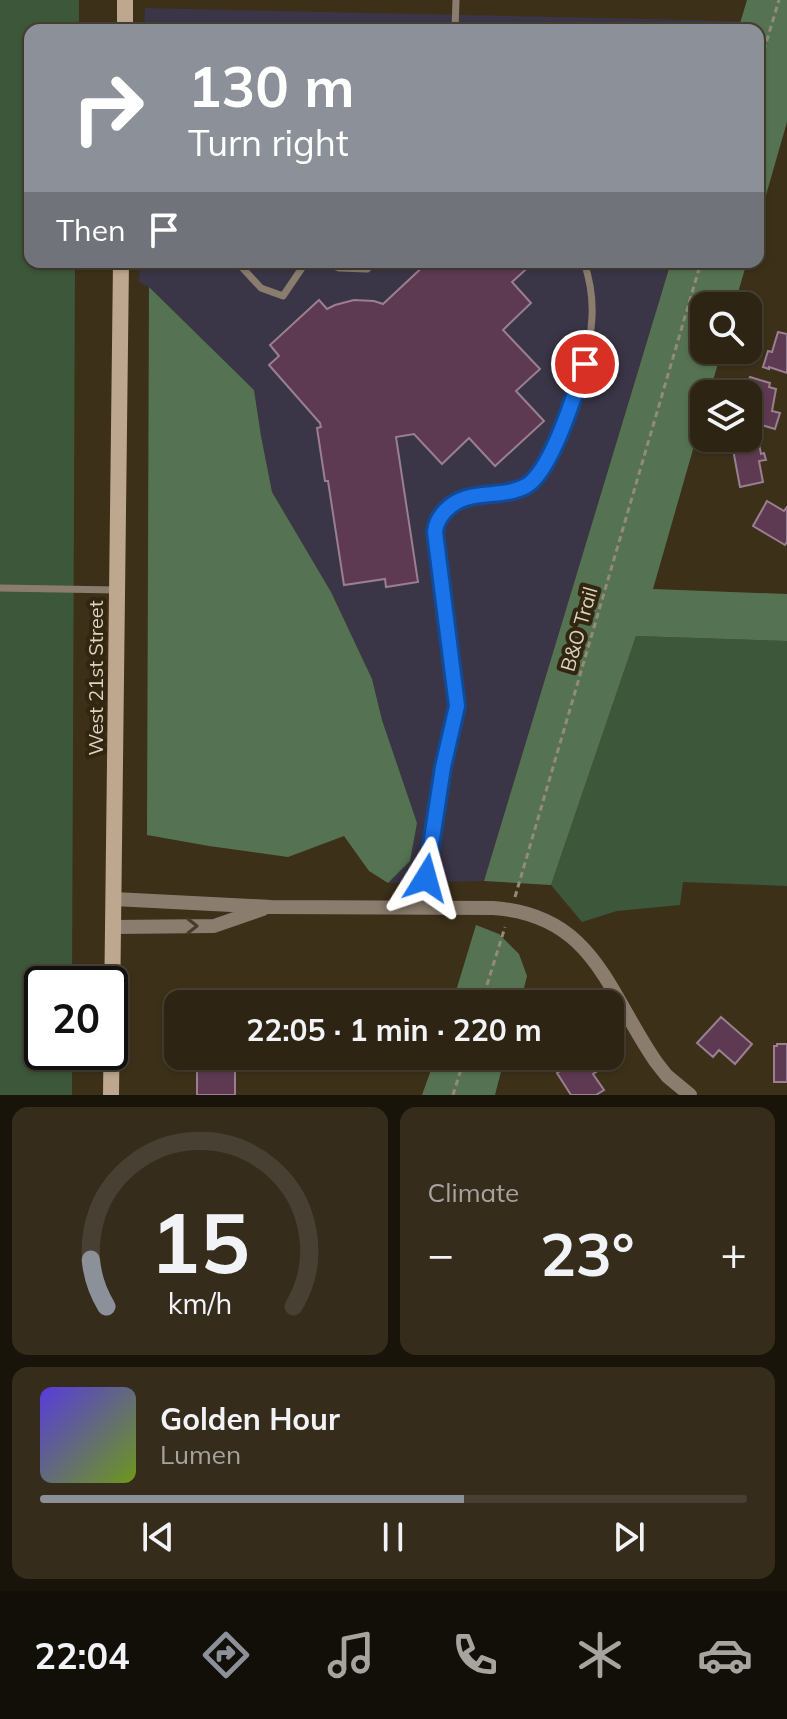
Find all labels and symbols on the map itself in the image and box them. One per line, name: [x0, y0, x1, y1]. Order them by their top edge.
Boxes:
pin: [551, 330, 619, 398]
street label: B&O Trail: [555, 584, 603, 674]
street label: West 21st Street: [83, 600, 108, 756]
position arrow: [384, 836, 468, 920]
one-way arrow: [186, 917, 199, 935]
speed limit sign: 20: [24, 966, 128, 1070]

